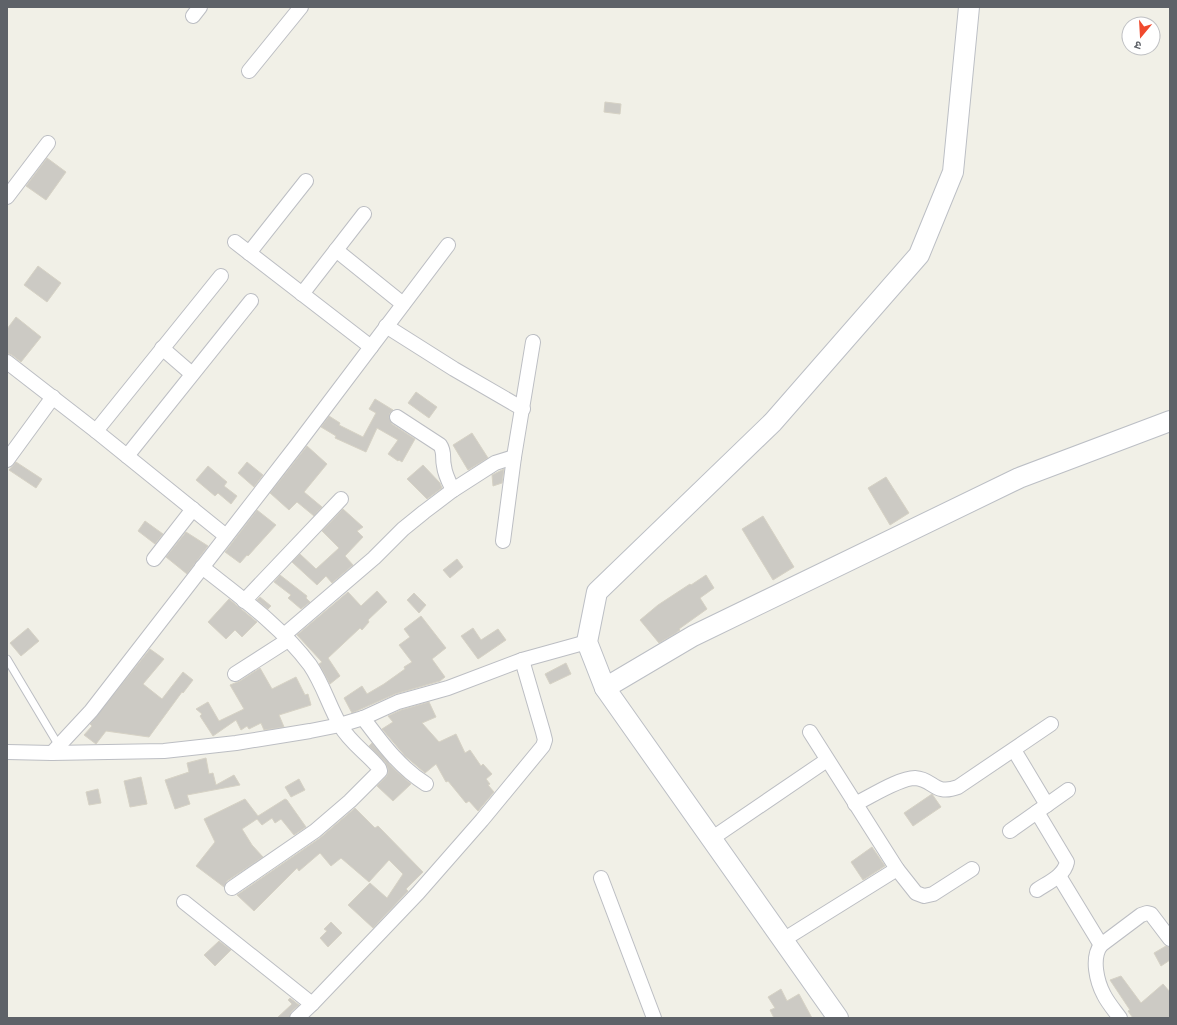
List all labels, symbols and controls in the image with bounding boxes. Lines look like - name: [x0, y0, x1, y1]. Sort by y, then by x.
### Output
- north arrow: [1121, 16, 1161, 56]
- text: उ: [1132, 39, 1143, 52]

